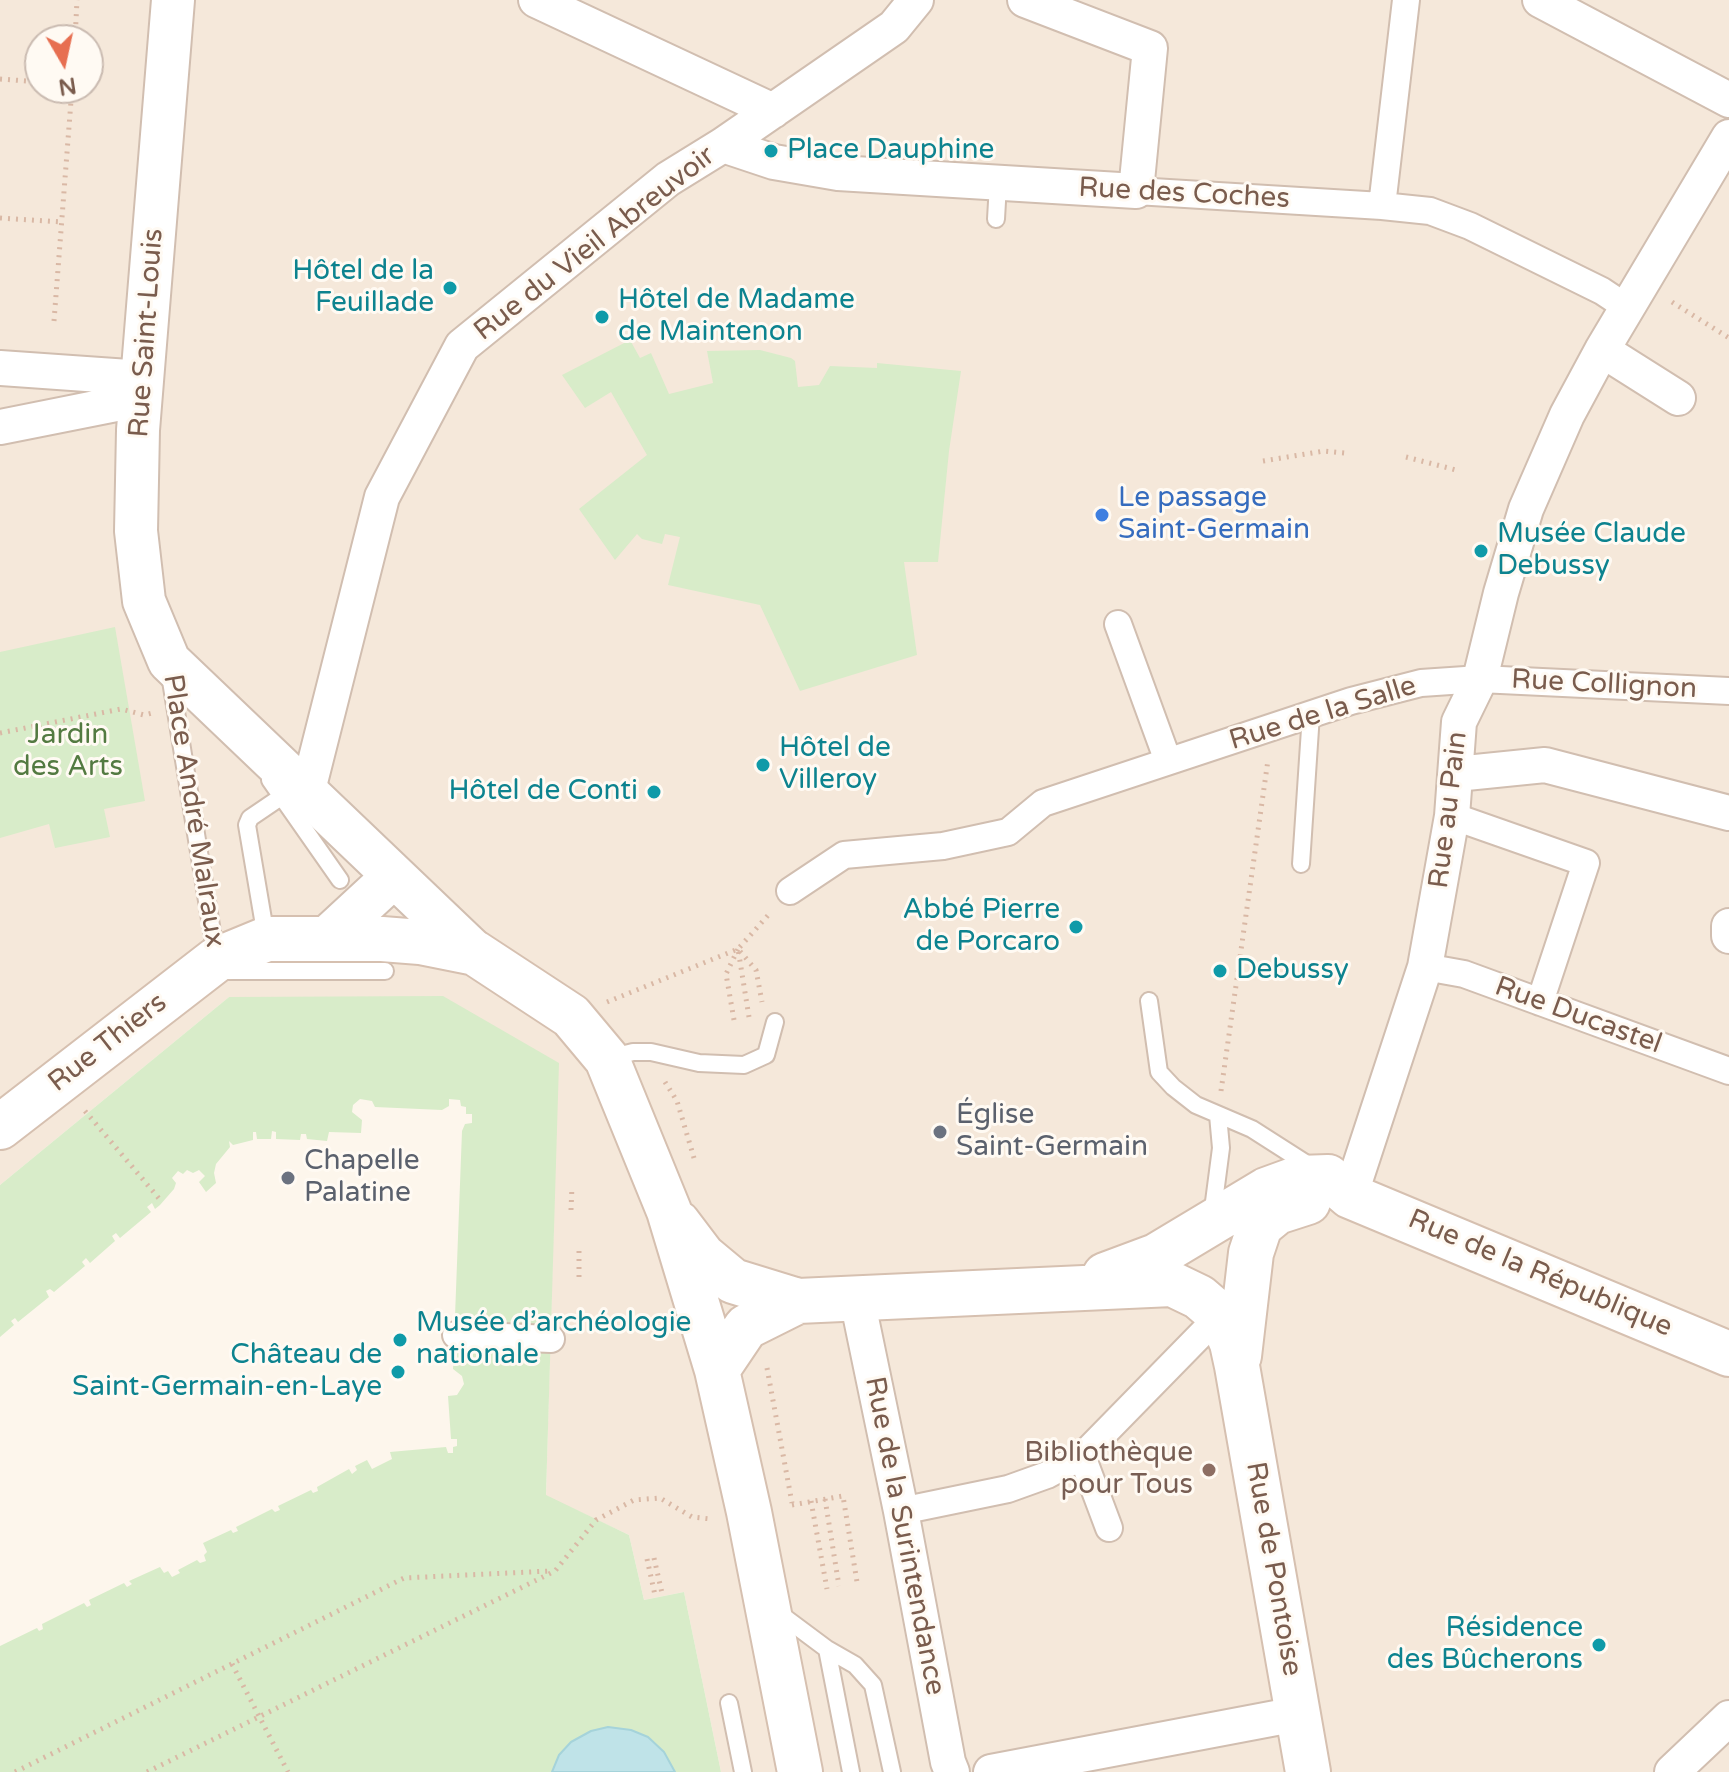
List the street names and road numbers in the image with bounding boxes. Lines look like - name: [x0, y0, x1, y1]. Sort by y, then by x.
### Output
- street label: Rue du Vieil Abreuvoir: [468, 140, 722, 348]
- street label: Rue des Coches: [1077, 172, 1291, 216]
- street label: Rue Saint-Louis: [123, 227, 171, 439]
- street label: Rue Collignon: [1510, 663, 1698, 707]
- street label: Rue de la Salle: [1225, 670, 1421, 758]
- street label: Place André Malraux: [155, 672, 231, 950]
- street label: Rue au Pain: [1423, 730, 1475, 890]
- street label: Rue Ducastel: [1490, 970, 1666, 1062]
- street label: Rue Thiers: [42, 986, 174, 1100]
- street label: Rue de la République: [1403, 1203, 1677, 1345]
- street label: Rue de la Surintendance: [857, 1374, 951, 1698]
- street label: Rue de Pontoise: [1238, 1459, 1308, 1679]

